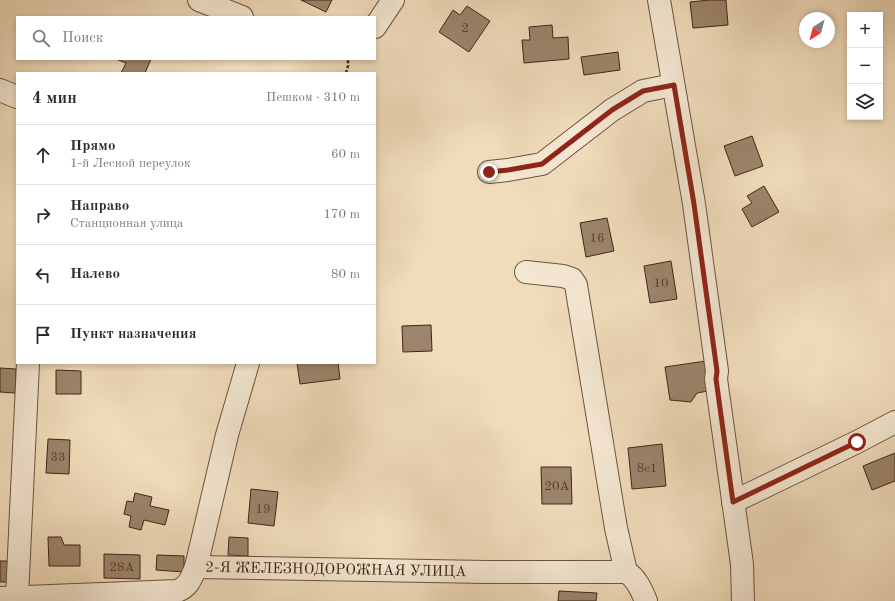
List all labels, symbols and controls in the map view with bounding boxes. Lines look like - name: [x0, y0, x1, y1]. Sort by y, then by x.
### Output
- north arrow: [799, 12, 835, 48]
- map controls: [847, 12, 883, 120]
- button: +: [847, 12, 883, 48]
- search box: [16, 16, 376, 60]
- house number: 2: [461, 22, 469, 35]
- icon: search: [30, 27, 52, 49]
- text: Поиск: [62, 31, 103, 46]
- button: −: [847, 48, 883, 84]
- button: layers: [847, 84, 883, 120]
- text: 4 мин: [32, 90, 77, 107]
- text: Пешком · 310 m: [266, 91, 360, 104]
- text: Прямо: [70, 139, 116, 154]
- icon: ahead: [32, 144, 54, 166]
- text: 60 m: [331, 148, 360, 161]
- text: 1-й Лесной переулок: [70, 157, 190, 170]
- route end: [480, 163, 498, 181]
- text: Направо: [70, 199, 129, 214]
- icon: right: [32, 204, 54, 226]
- text: 170 m: [323, 208, 360, 221]
- text: Станционная улица: [70, 217, 183, 230]
- house number: 16: [589, 232, 605, 245]
- icon: left: [32, 264, 54, 286]
- text: Налево: [70, 267, 120, 282]
- text: 80 m: [331, 268, 360, 281]
- house number: 10: [653, 277, 669, 290]
- icon: arrive: [32, 324, 54, 346]
- text: Пункт назначения: [70, 327, 197, 342]
- route start: [848, 433, 866, 451]
- house number: 33: [50, 451, 66, 464]
- house number: 8с1: [637, 462, 657, 475]
- house number: 20А: [544, 480, 570, 493]
- house number: 19: [255, 503, 271, 516]
- house number: 28А: [109, 561, 135, 574]
- street label: 2-Я ЖЕЛЕЗНОДОРОЖНАЯ УЛИЦА: [205, 561, 467, 580]

